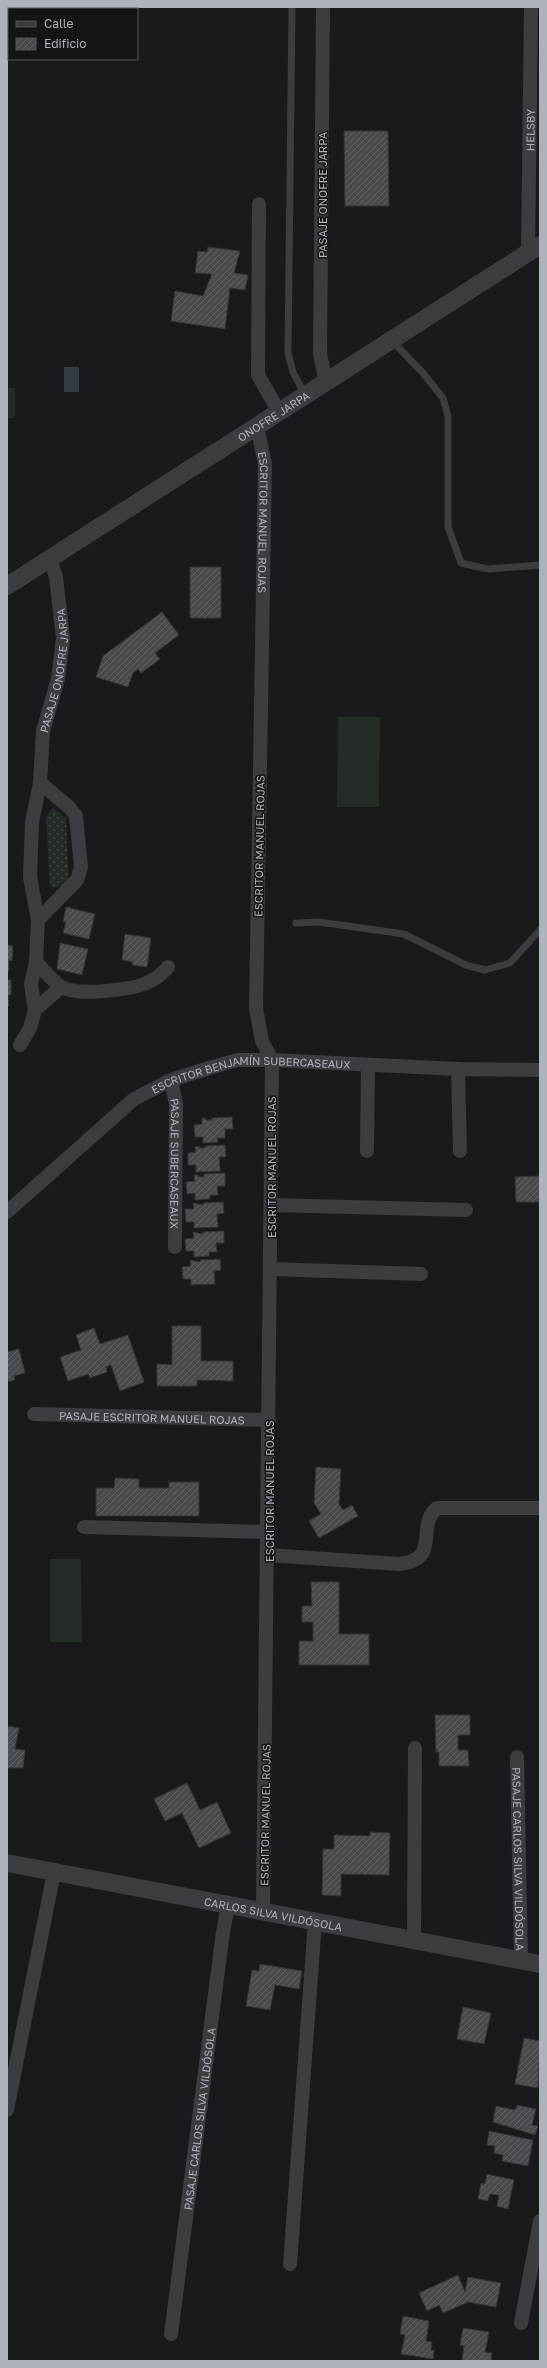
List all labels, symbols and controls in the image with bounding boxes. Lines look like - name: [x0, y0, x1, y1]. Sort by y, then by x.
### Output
- legend: [8, 8, 138, 60]
- text: Calle: [44, 16, 74, 31]
- text: Edificio: [44, 36, 86, 51]
- street label: HELSBY: [523, 109, 536, 151]
- street label: PASAJE ONOFRE JARPA: [316, 131, 329, 258]
- street label: ONOFRE JARPA: [235, 388, 312, 443]
- street label: ESCRITOR MANUEL ROJAS: [256, 450, 272, 593]
- street label: PASAJE ONOFRE JARPA: [36, 607, 70, 734]
- street label: ESCRITOR MANUEL ROJAS: [251, 775, 267, 917]
- street label: ESCRITOR BENJAMÍN SUBERCASEAUX: [149, 1053, 351, 1096]
- street label: ESCRITOR MANUEL ROJAS: [265, 1096, 278, 1238]
- street label: PASAJE SUBERCASEAUX: [168, 1097, 183, 1229]
- street label: PASAJE ESCRITOR MANUEL ROJAS: [59, 1408, 245, 1426]
- street label: ESCRITOR MANUEL ROJAS: [263, 1420, 276, 1562]
- street label: ESCRITOR MANUEL ROJAS: [257, 1744, 273, 1886]
- street label: PASAJE CARLOS SILVA VILDÓSOLA: [511, 1767, 527, 1952]
- street label: CARLOS SILVA VILDÓSOLA: [203, 1894, 344, 1933]
- street label: PASAJE CARLOS SILVA VILDÓSOLA: [181, 2026, 217, 2211]

